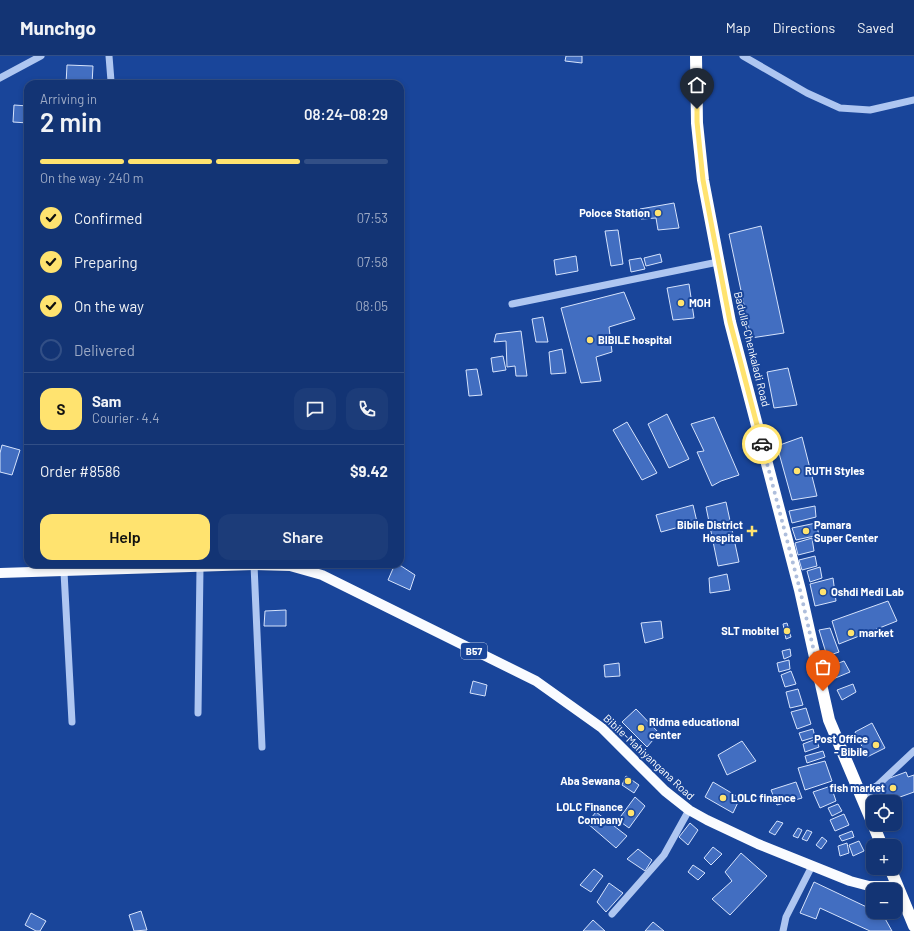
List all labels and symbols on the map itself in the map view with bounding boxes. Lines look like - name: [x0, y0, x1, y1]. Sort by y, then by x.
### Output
- pin: [680, 68, 714, 109]
- place label: Poloce Station: [579, 206, 650, 219]
- marker: Poloce Station: [653, 208, 663, 218]
- street label: Badulla-Chenkaladi Road: [732, 290, 773, 408]
- place label: MOH: [689, 296, 711, 309]
- marker: MOH: [676, 298, 686, 308]
- place label: BIBILE hospital: [598, 333, 672, 346]
- marker: BIBILE hospital: [585, 335, 595, 345]
- courier: [742, 424, 782, 464]
- place label: RUTH Styles: [805, 464, 865, 477]
- marker: RUTH Styles: [792, 466, 802, 476]
- place label: Bibile District Hospital: [677, 518, 743, 544]
- place label: Pamara Super Center: [814, 518, 879, 544]
- marker: Bibile District Hospital: [746, 525, 758, 537]
- marker: Pamara Super Center: [801, 526, 811, 536]
- place label: Oshdi Medi Lab: [831, 585, 904, 598]
- marker: Oshdi Medi Lab: [818, 587, 828, 597]
- place label: SLT mobitel: [721, 624, 779, 637]
- marker: SLT mobitel: [782, 626, 792, 636]
- place label: market: [859, 626, 894, 639]
- marker: market: [846, 628, 856, 638]
- road number: B57: [461, 643, 487, 659]
- pin: [806, 650, 840, 691]
- street label: Bibile-Mahiyangana Road: [601, 711, 697, 802]
- place label: Ridma educational center: [649, 715, 740, 741]
- marker: Ridma educational center: [636, 723, 646, 733]
- place label: Post Office - Bibile: [814, 732, 868, 758]
- marker: Post Office - Bibile: [871, 740, 881, 750]
- place label: Aba Sewana: [560, 774, 620, 787]
- marker: Aba Sewana: [623, 776, 633, 786]
- place label: fish market: [830, 781, 885, 794]
- marker: fish market: [888, 783, 898, 793]
- place label: LOLC finance: [731, 791, 796, 804]
- marker: LOLC finance: [718, 793, 728, 803]
- place label: LOLC Finance Company: [556, 800, 623, 826]
- marker: LOLC Finance Company: [626, 808, 636, 818]

